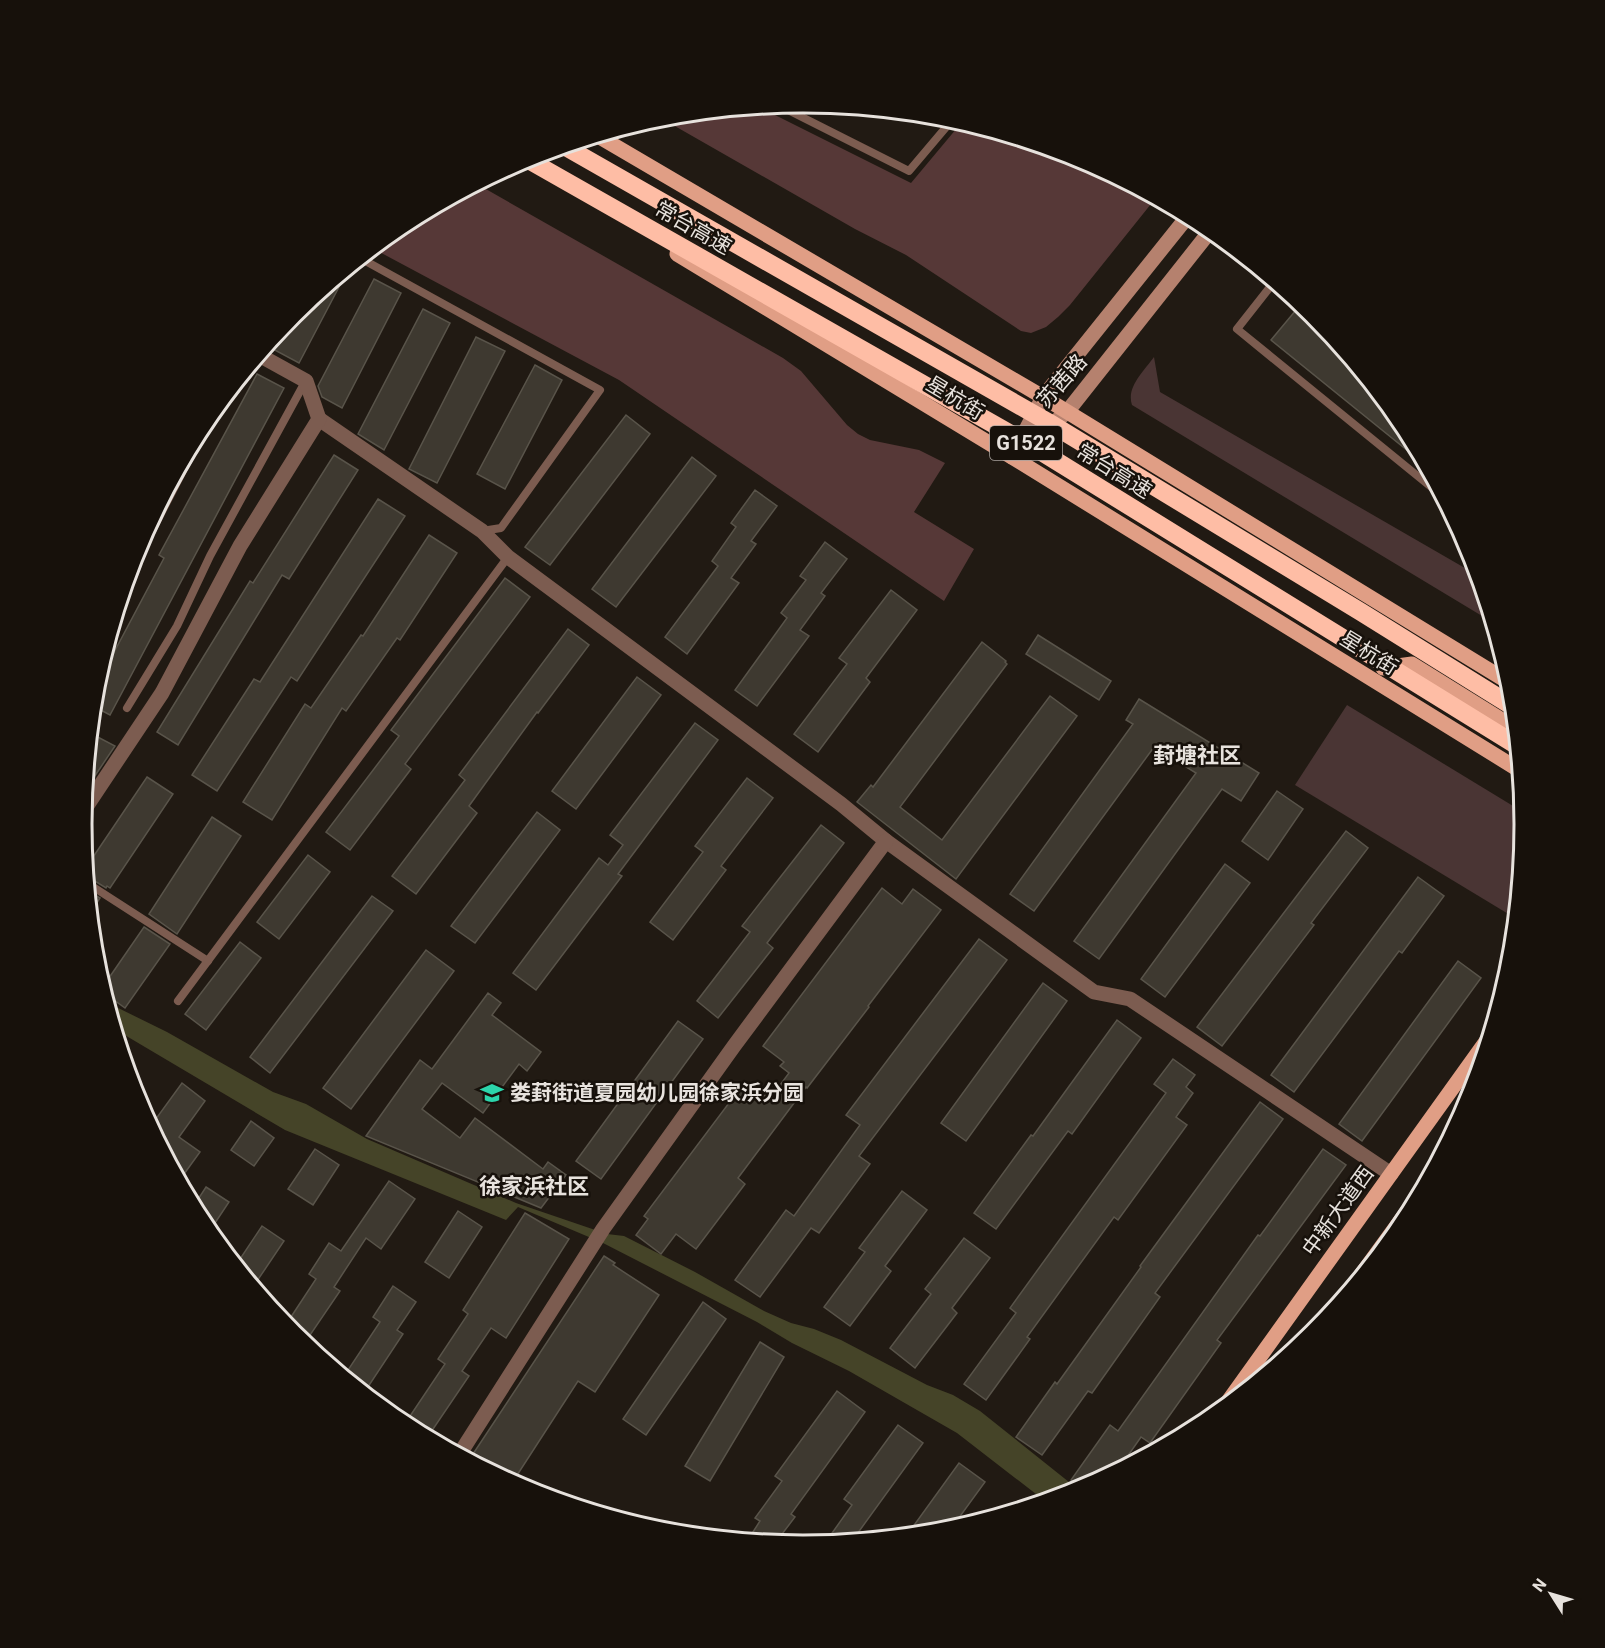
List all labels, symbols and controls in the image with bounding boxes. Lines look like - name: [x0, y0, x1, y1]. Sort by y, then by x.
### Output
- street label: 常台高速: [651, 197, 735, 259]
- street label: 苏茜路: [1032, 349, 1092, 413]
- street label: 星杭街: [922, 371, 988, 425]
- road number: G1522: [990, 426, 1062, 460]
- street label: 常台高速: [1072, 439, 1156, 503]
- street label: 星杭街: [1336, 626, 1402, 680]
- district label: 葑塘社区: [1153, 743, 1241, 768]
- school or university icon: 娄葑街道夏园幼儿园徐家浜分园: [479, 1080, 505, 1106]
- place label: 娄葑街道夏园幼儿园徐家浜分园: [510, 1081, 804, 1105]
- street label: 中新大道西: [1297, 1161, 1379, 1261]
- district label: 徐家浜社区: [479, 1174, 589, 1199]
- north arrow: [1521, 1564, 1581, 1624]
- text: N: [1528, 1575, 1550, 1596]

